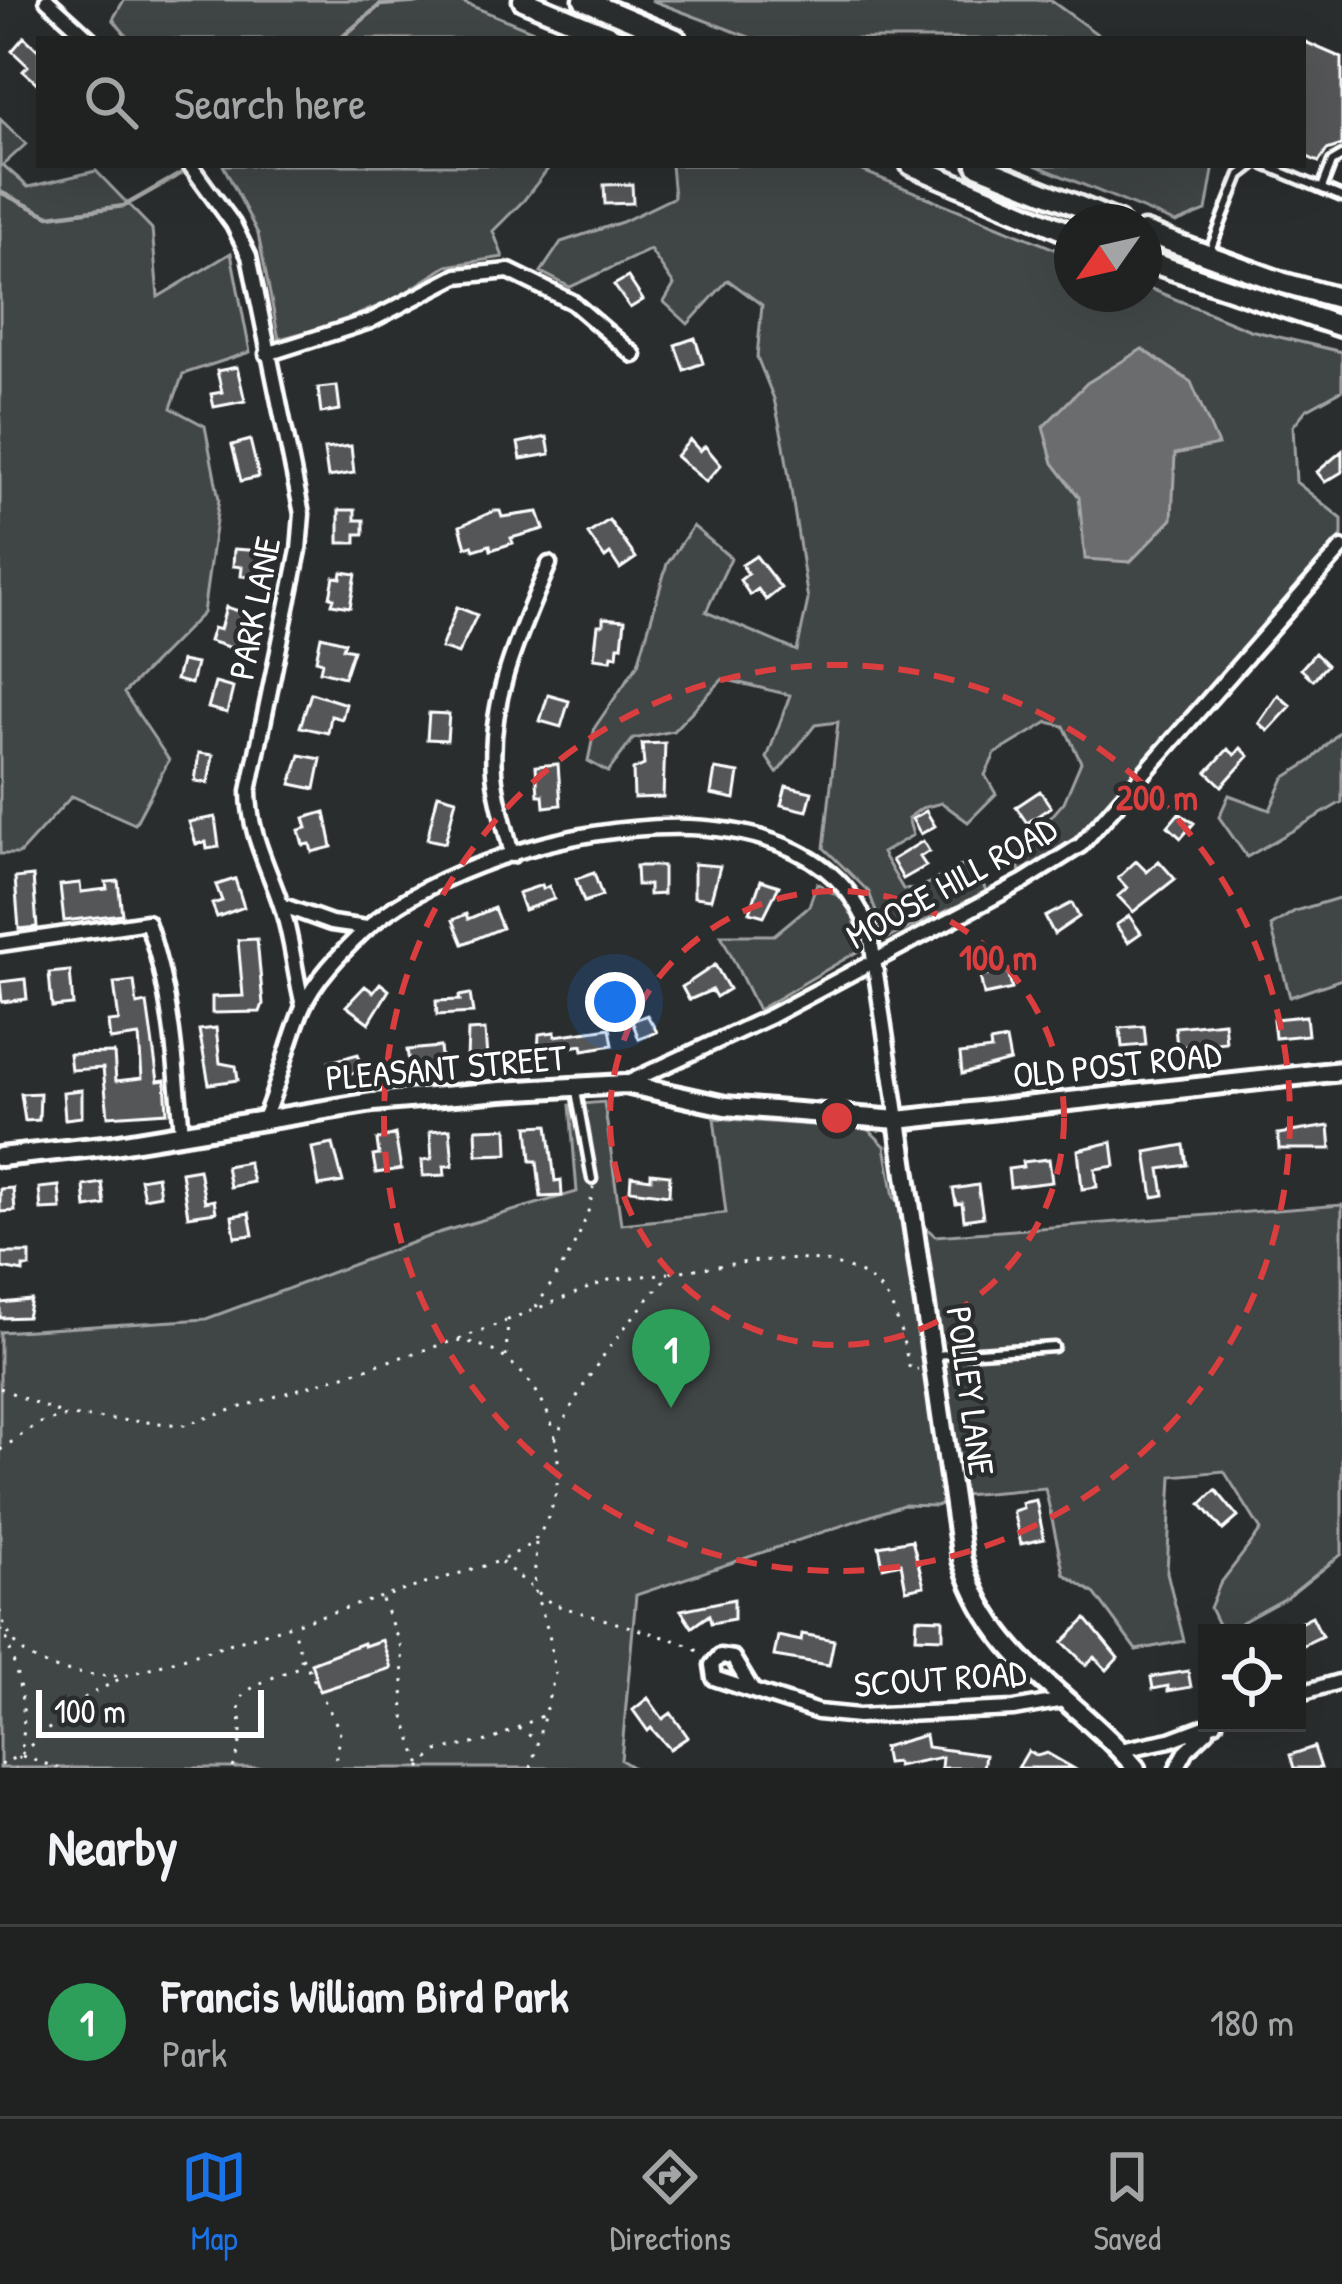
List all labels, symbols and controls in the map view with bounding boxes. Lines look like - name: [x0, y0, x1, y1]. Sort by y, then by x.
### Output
- search box: [36, 36, 1306, 168]
- icon: search: [78, 69, 144, 135]
- text: Search here: [174, 72, 366, 133]
- north arrow: [1054, 204, 1162, 312]
- street label: PARK LANE: [216, 532, 291, 683]
- text: 200 m: [1116, 772, 1198, 821]
- street label: MOOSE HILL ROAD: [837, 804, 1065, 960]
- text: 100 m: [959, 932, 1037, 981]
- your location: [585, 972, 645, 1032]
- street label: OLD POST ROAD: [1011, 1028, 1223, 1099]
- street label: PLEASANT STREET: [324, 1031, 569, 1101]
- centre of rings: [816, 1097, 858, 1139]
- street label: POLLEY LANE: [935, 1303, 1008, 1479]
- pin: 1: [632, 1309, 710, 1408]
- map controls: [1198, 1624, 1306, 1732]
- button: locate: [1198, 1624, 1306, 1732]
- street label: SCOUT ROAD: [852, 1647, 1028, 1708]
- scale bar: [36, 1684, 264, 1737]
- text: 100 m: [54, 1689, 126, 1733]
- text: Nearby: [48, 1812, 178, 1881]
- text: Francis William Bird Park: [162, 1965, 569, 2026]
- text: 1: [80, 1995, 94, 2048]
- text: 180 m: [1210, 1995, 1294, 2048]
- text: Park: [162, 2026, 227, 2079]
- tab: Map: [181, 2144, 247, 2260]
- tab: Directions: [610, 2144, 731, 2260]
- tab: Saved: [1093, 2144, 1161, 2260]

